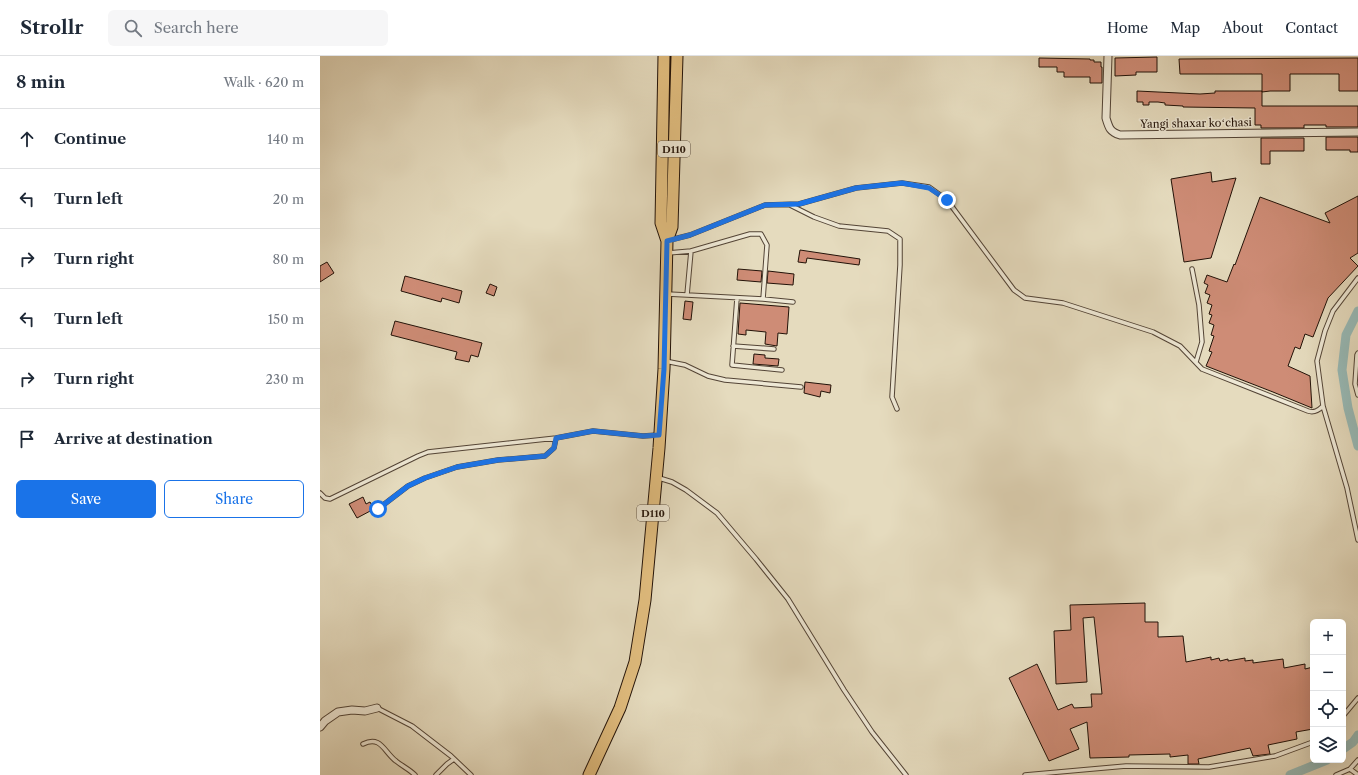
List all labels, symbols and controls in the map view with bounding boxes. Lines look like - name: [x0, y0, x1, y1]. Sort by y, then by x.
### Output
- search box: [108, 10, 388, 46]
- text: Strollr: [20, 16, 84, 39]
- icon: search: [122, 17, 144, 39]
- text: Search here: [154, 18, 239, 37]
- text: Home: [1107, 19, 1148, 37]
- text: Map: [1170, 19, 1200, 37]
- text: About: [1222, 19, 1263, 37]
- text: Contact: [1285, 19, 1338, 37]
- text: 8 min: [16, 72, 65, 92]
- text: Walk · 620 m: [223, 74, 304, 90]
- street label: Yangi shaxar koʻchasi: [1139, 115, 1253, 131]
- icon: ahead: [16, 128, 38, 150]
- text: Continue: [54, 129, 126, 148]
- text: 140 m: [267, 131, 304, 147]
- road number: D110: [658, 141, 690, 157]
- icon: left: [16, 188, 38, 210]
- text: Turn left: [54, 189, 123, 208]
- text: 20 m: [273, 191, 304, 207]
- route end: [938, 191, 956, 209]
- icon: right: [16, 248, 38, 270]
- text: Turn right: [54, 249, 134, 268]
- text: 80 m: [272, 251, 304, 267]
- icon: left: [16, 308, 38, 330]
- text: Turn left: [54, 309, 123, 328]
- text: 150 m: [268, 311, 304, 327]
- icon: right: [16, 368, 38, 390]
- text: Turn right: [54, 369, 134, 388]
- text: 230 m: [266, 371, 304, 387]
- icon: arrive: [16, 428, 38, 450]
- text: Arrive at destination: [54, 429, 213, 448]
- button: Save: [16, 480, 156, 518]
- button: Share: [164, 480, 304, 518]
- route start: [369, 500, 387, 518]
- road number: D110: [637, 505, 669, 521]
- map controls: [1310, 619, 1346, 763]
- button: +: [1310, 619, 1346, 655]
- button: −: [1310, 655, 1346, 691]
- button: locate: [1310, 691, 1346, 727]
- button: layers: [1310, 727, 1346, 763]

